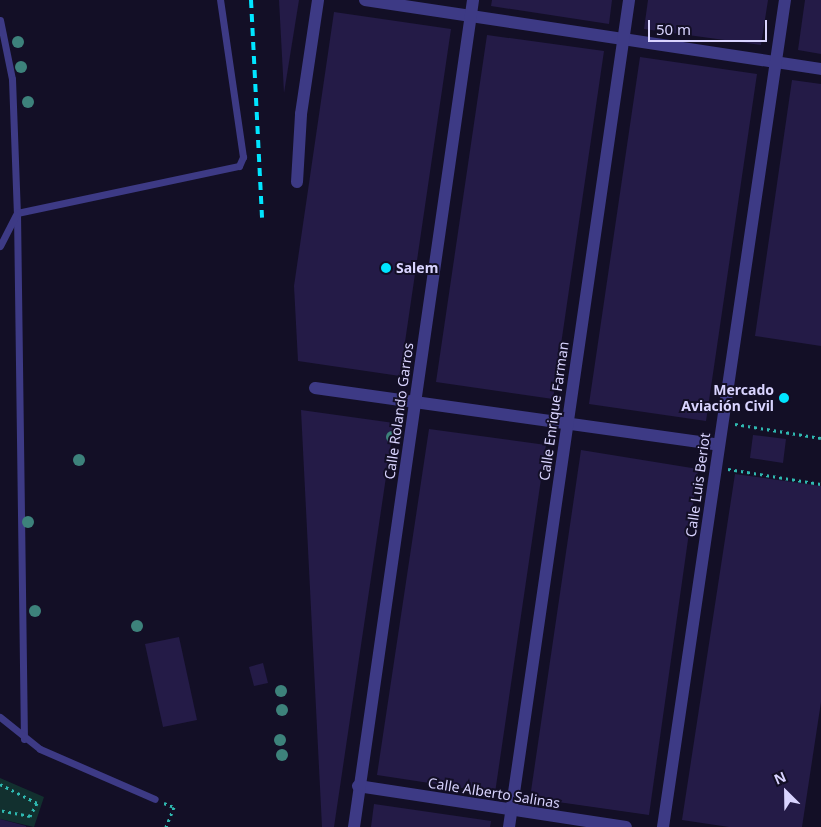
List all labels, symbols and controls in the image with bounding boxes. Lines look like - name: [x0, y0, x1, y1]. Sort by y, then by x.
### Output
- scale bar: [651, 10, 770, 42]
- text: 50 m: [656, 19, 691, 39]
- place label: Salem: [396, 260, 438, 276]
- marker: Salem: [380, 262, 392, 274]
- street label: Calle Enrique Farman: [536, 340, 572, 482]
- street label: Calle Rolando Garros: [381, 342, 417, 480]
- place label: Mercado Aviación Civil: [681, 382, 774, 414]
- marker: Mercado Aviación Civil: [778, 392, 790, 404]
- street label: Calle Luis Beriot: [682, 432, 714, 538]
- north arrow: [761, 767, 811, 817]
- text: N: [771, 767, 789, 789]
- street label: Calle Alberto Salinas: [427, 774, 561, 812]

